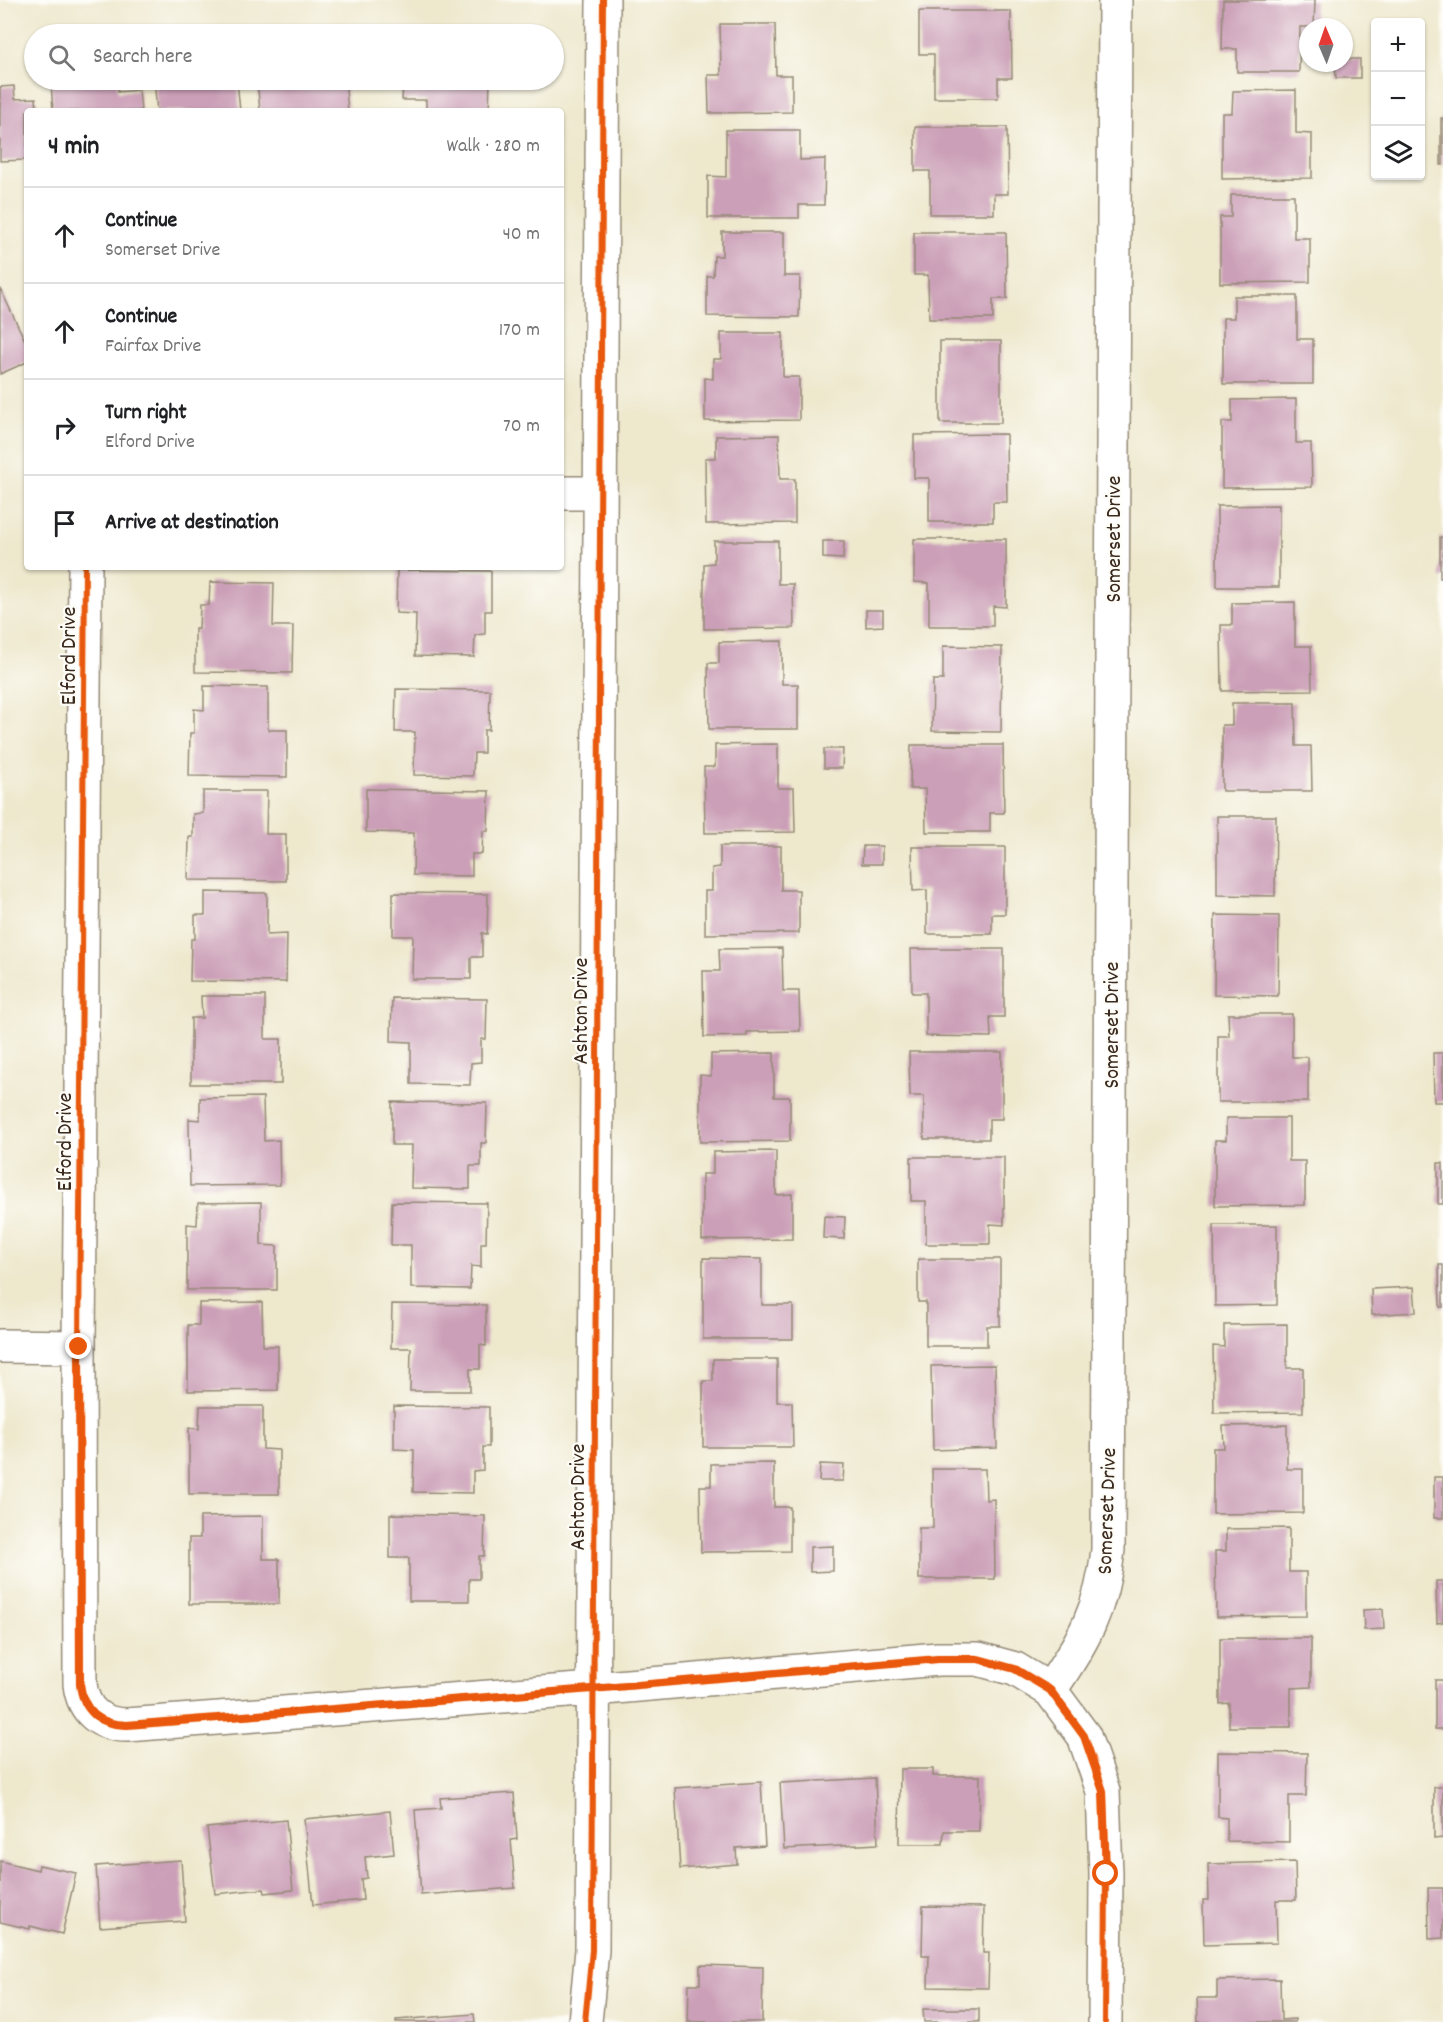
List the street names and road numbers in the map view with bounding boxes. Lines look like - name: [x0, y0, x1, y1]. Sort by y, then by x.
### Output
- street label: Somerset Drive: [1100, 476, 1131, 602]
- street label: Elford Drive: [55, 607, 86, 705]
- street label: Ashton Drive: [567, 958, 598, 1064]
- street label: Somerset Drive: [1098, 962, 1129, 1088]
- street label: Elford Drive: [51, 1093, 82, 1191]
- street label: Ashton Drive: [564, 1444, 595, 1550]
- street label: Somerset Drive: [1091, 1447, 1126, 1575]

